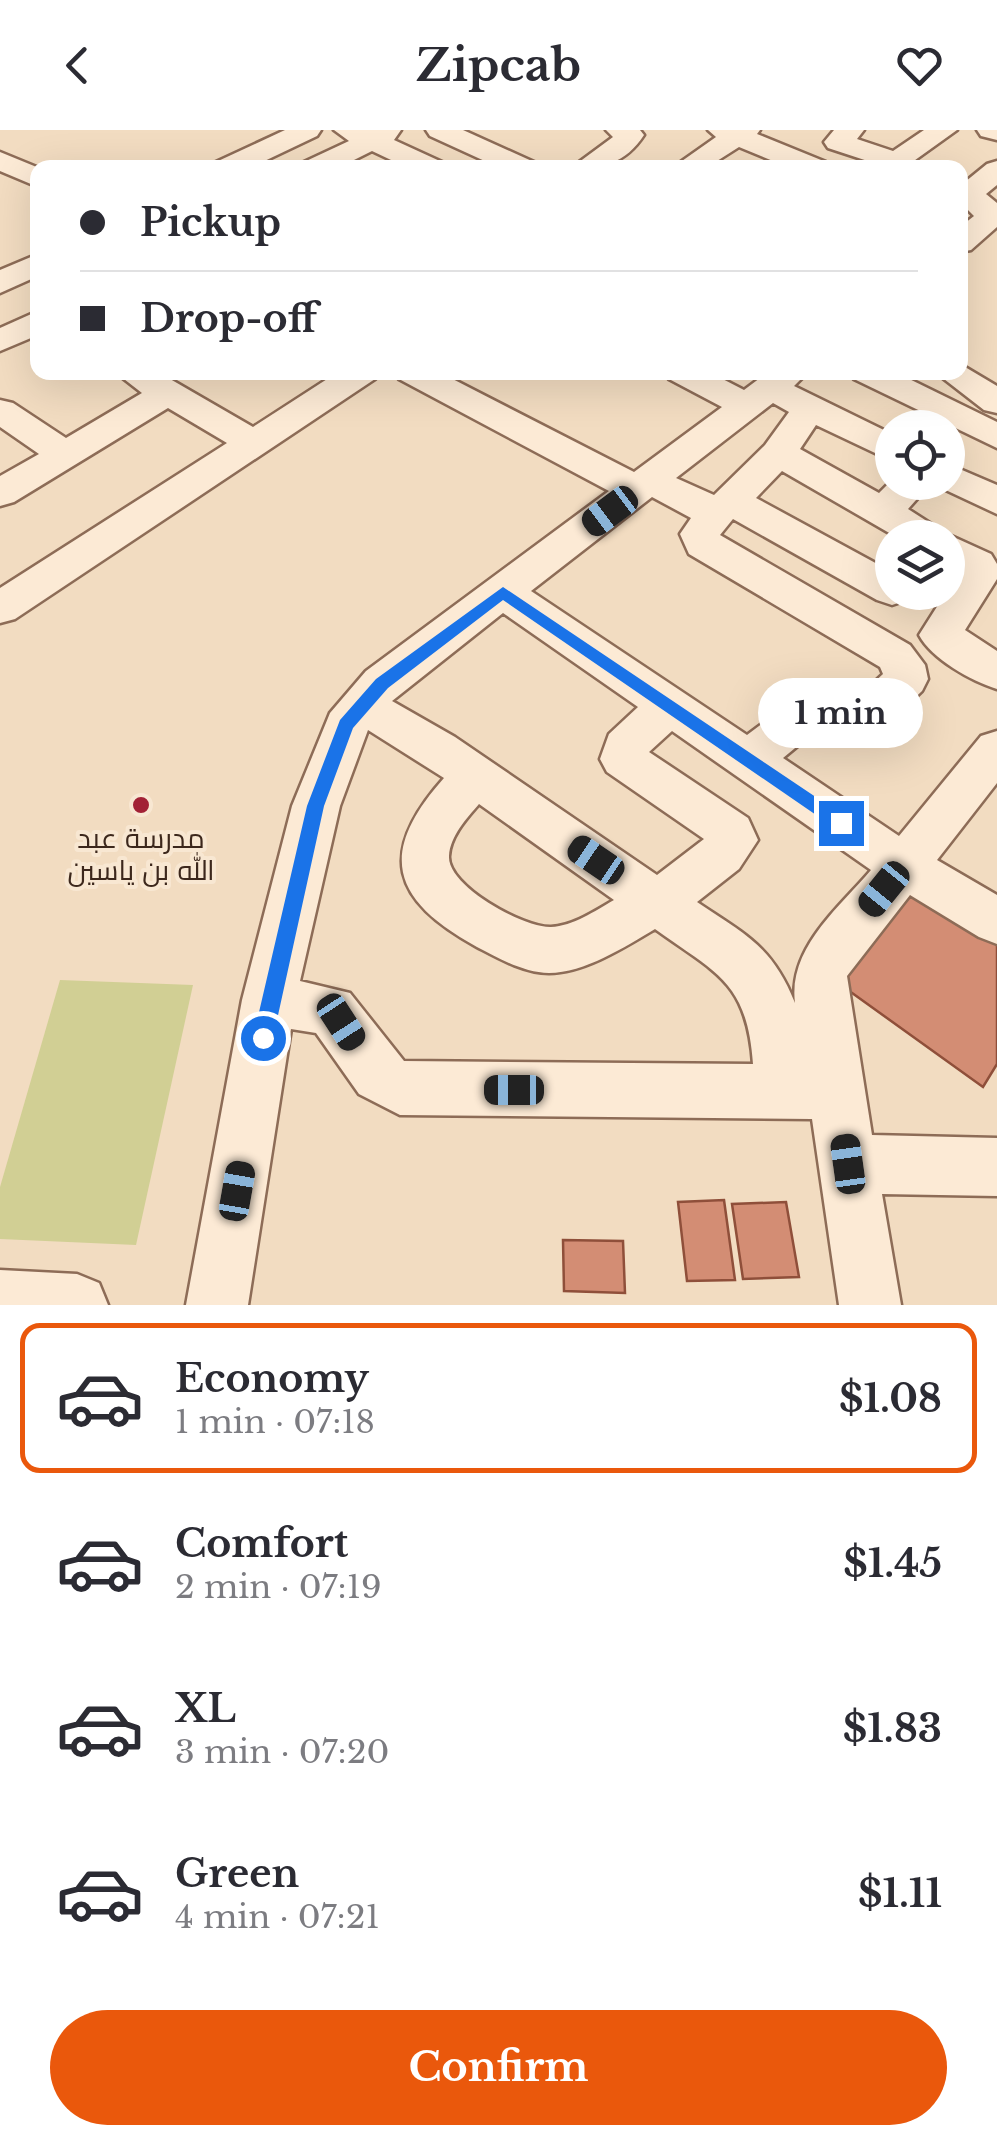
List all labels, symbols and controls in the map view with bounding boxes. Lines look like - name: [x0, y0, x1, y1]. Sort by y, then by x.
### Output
- text: Zipcab: [416, 37, 581, 93]
- icon: back: [50, 38, 105, 93]
- icon: heart: [892, 38, 947, 93]
- text: Pickup: [140, 199, 281, 246]
- text: Drop-off: [140, 295, 317, 342]
- map controls: [875, 410, 965, 610]
- button: locate: [875, 410, 965, 500]
- car: [577, 481, 643, 541]
- button: layers: [875, 520, 965, 610]
- callout: 1 min: [758, 678, 924, 748]
- text: 1 min: [794, 693, 887, 733]
- marker: مدرسة عبد الله بن ياسين: [130, 794, 152, 816]
- route end: [819, 801, 864, 846]
- place label: مدرسة عبد الله بن ياسين: [68, 821, 214, 888]
- car: [563, 831, 629, 889]
- car: [853, 856, 915, 922]
- car: [312, 989, 370, 1055]
- route start: [241, 1016, 286, 1061]
- car: [484, 1075, 544, 1105]
- car: [829, 1132, 867, 1196]
- car: [217, 1159, 257, 1223]
- icon: car: [55, 1353, 145, 1443]
- text: Economy: [175, 1355, 369, 1402]
- text: $1.08: [839, 1375, 942, 1422]
- text: 1 min · 07:18: [175, 1402, 375, 1442]
- icon: car: [55, 1518, 145, 1608]
- text: Comfort: [175, 1520, 348, 1567]
- text: $1.45: [843, 1540, 942, 1587]
- text: 2 min · 07:19: [175, 1567, 382, 1607]
- icon: car: [55, 1683, 145, 1773]
- text: XL: [175, 1685, 236, 1732]
- text: $1.83: [843, 1705, 942, 1752]
- text: 3 min · 07:20: [175, 1732, 389, 1772]
- icon: car: [55, 1848, 145, 1938]
- text: Green: [175, 1850, 299, 1897]
- text: $1.11: [858, 1870, 942, 1917]
- text: 4 min · 07:21: [175, 1897, 380, 1937]
- button: Confirm: [50, 2010, 947, 2125]

